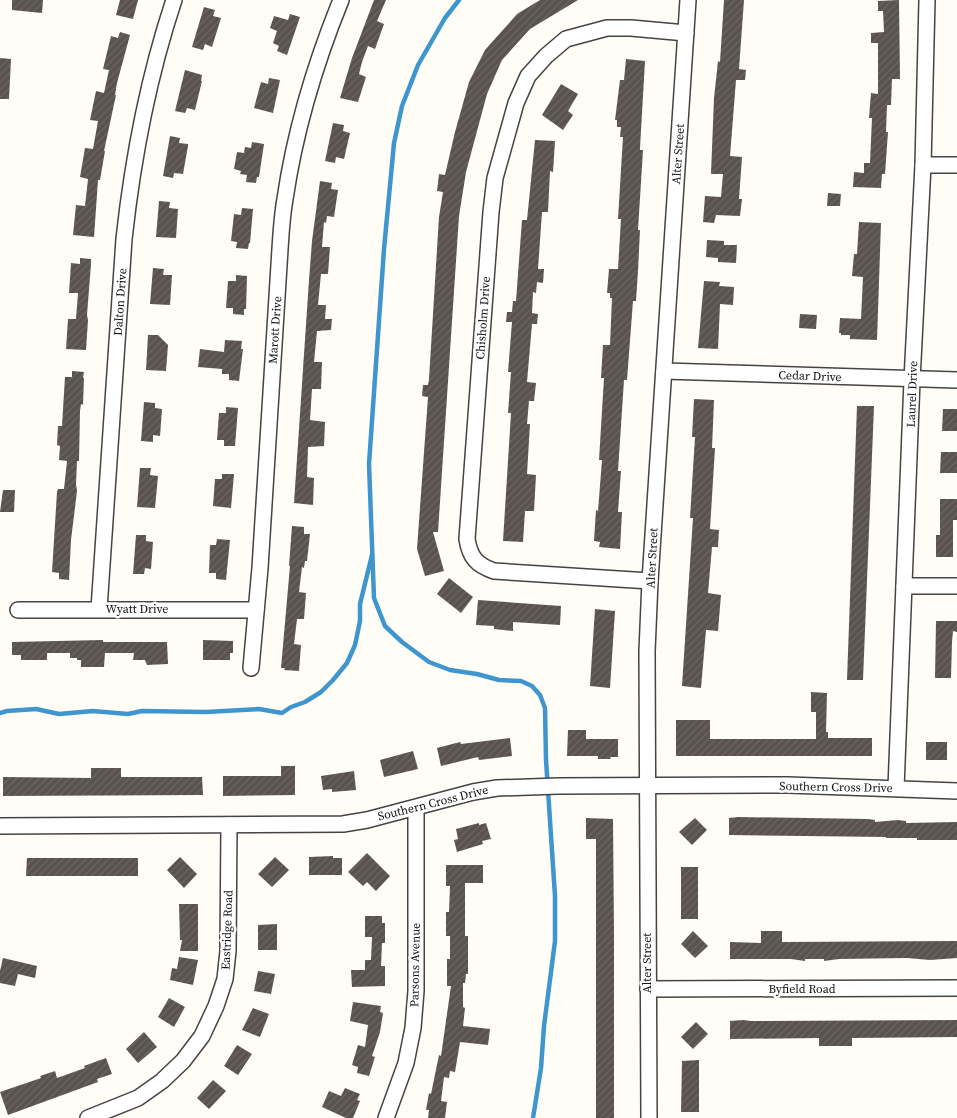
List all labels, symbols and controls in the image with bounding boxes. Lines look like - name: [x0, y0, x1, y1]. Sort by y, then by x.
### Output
- street label: Alter Street: [668, 123, 688, 185]
- street label: Dalton Drive: [110, 268, 130, 336]
- street label: Chisholm Drive: [472, 276, 494, 360]
- street label: Marott Drive: [265, 296, 285, 364]
- street label: Laurel Drive: [903, 360, 921, 428]
- street label: Cedar Drive: [778, 367, 842, 385]
- street label: Alter Street: [642, 527, 662, 589]
- street label: Wyatt Drive: [106, 601, 168, 617]
- street label: Southern Cross Drive: [779, 778, 893, 796]
- street label: Southern Cross Drive: [376, 782, 490, 824]
- street label: Eastridge Road: [218, 890, 236, 970]
- street label: Parsons Avenue: [406, 923, 424, 1007]
- street label: Alter Street: [639, 933, 655, 993]
- street label: Byfield Road: [768, 981, 836, 997]

